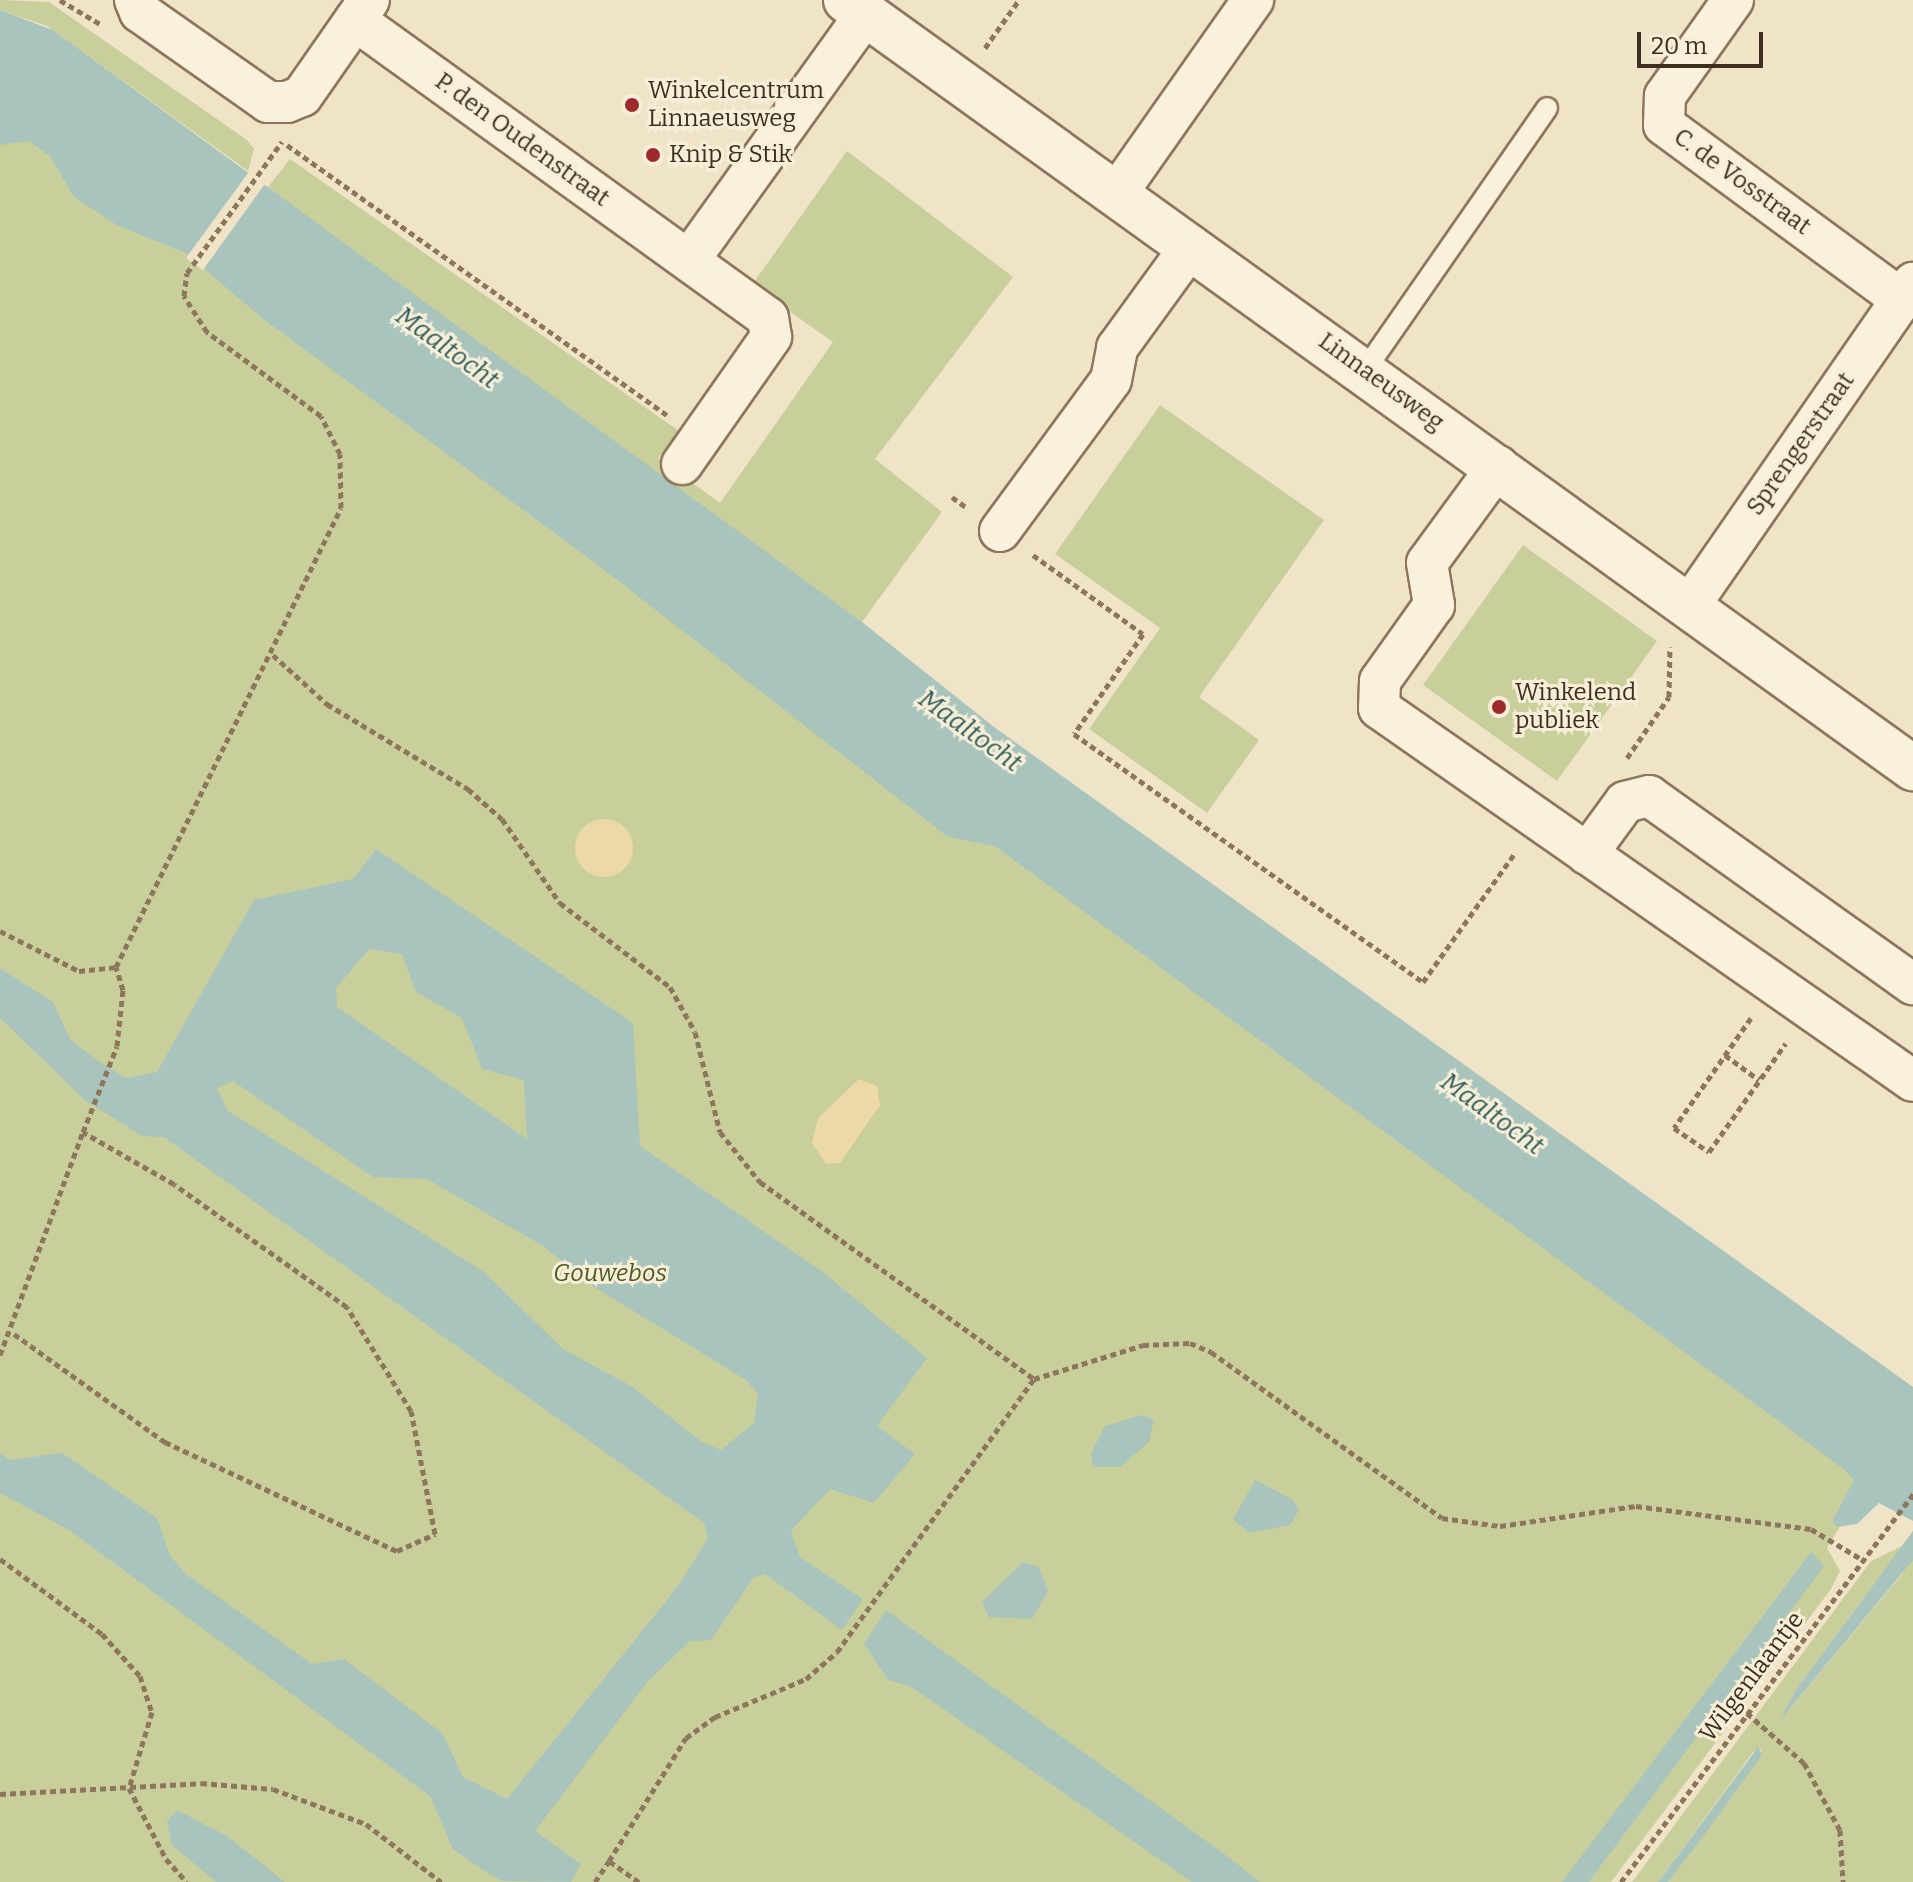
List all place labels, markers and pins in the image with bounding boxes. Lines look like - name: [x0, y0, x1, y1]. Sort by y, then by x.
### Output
- place label: Winkelcentrum Linnaeusweg: [648, 77, 824, 133]
- marker: Winkelcentrum Linnaeusweg: [623, 96, 641, 114]
- place label: Knip & Stik: [669, 141, 792, 169]
- marker: Knip & Stik: [644, 146, 662, 164]
- place label: Winkelend publiek: [1515, 679, 1636, 735]
- marker: Winkelend publiek: [1490, 698, 1508, 716]

